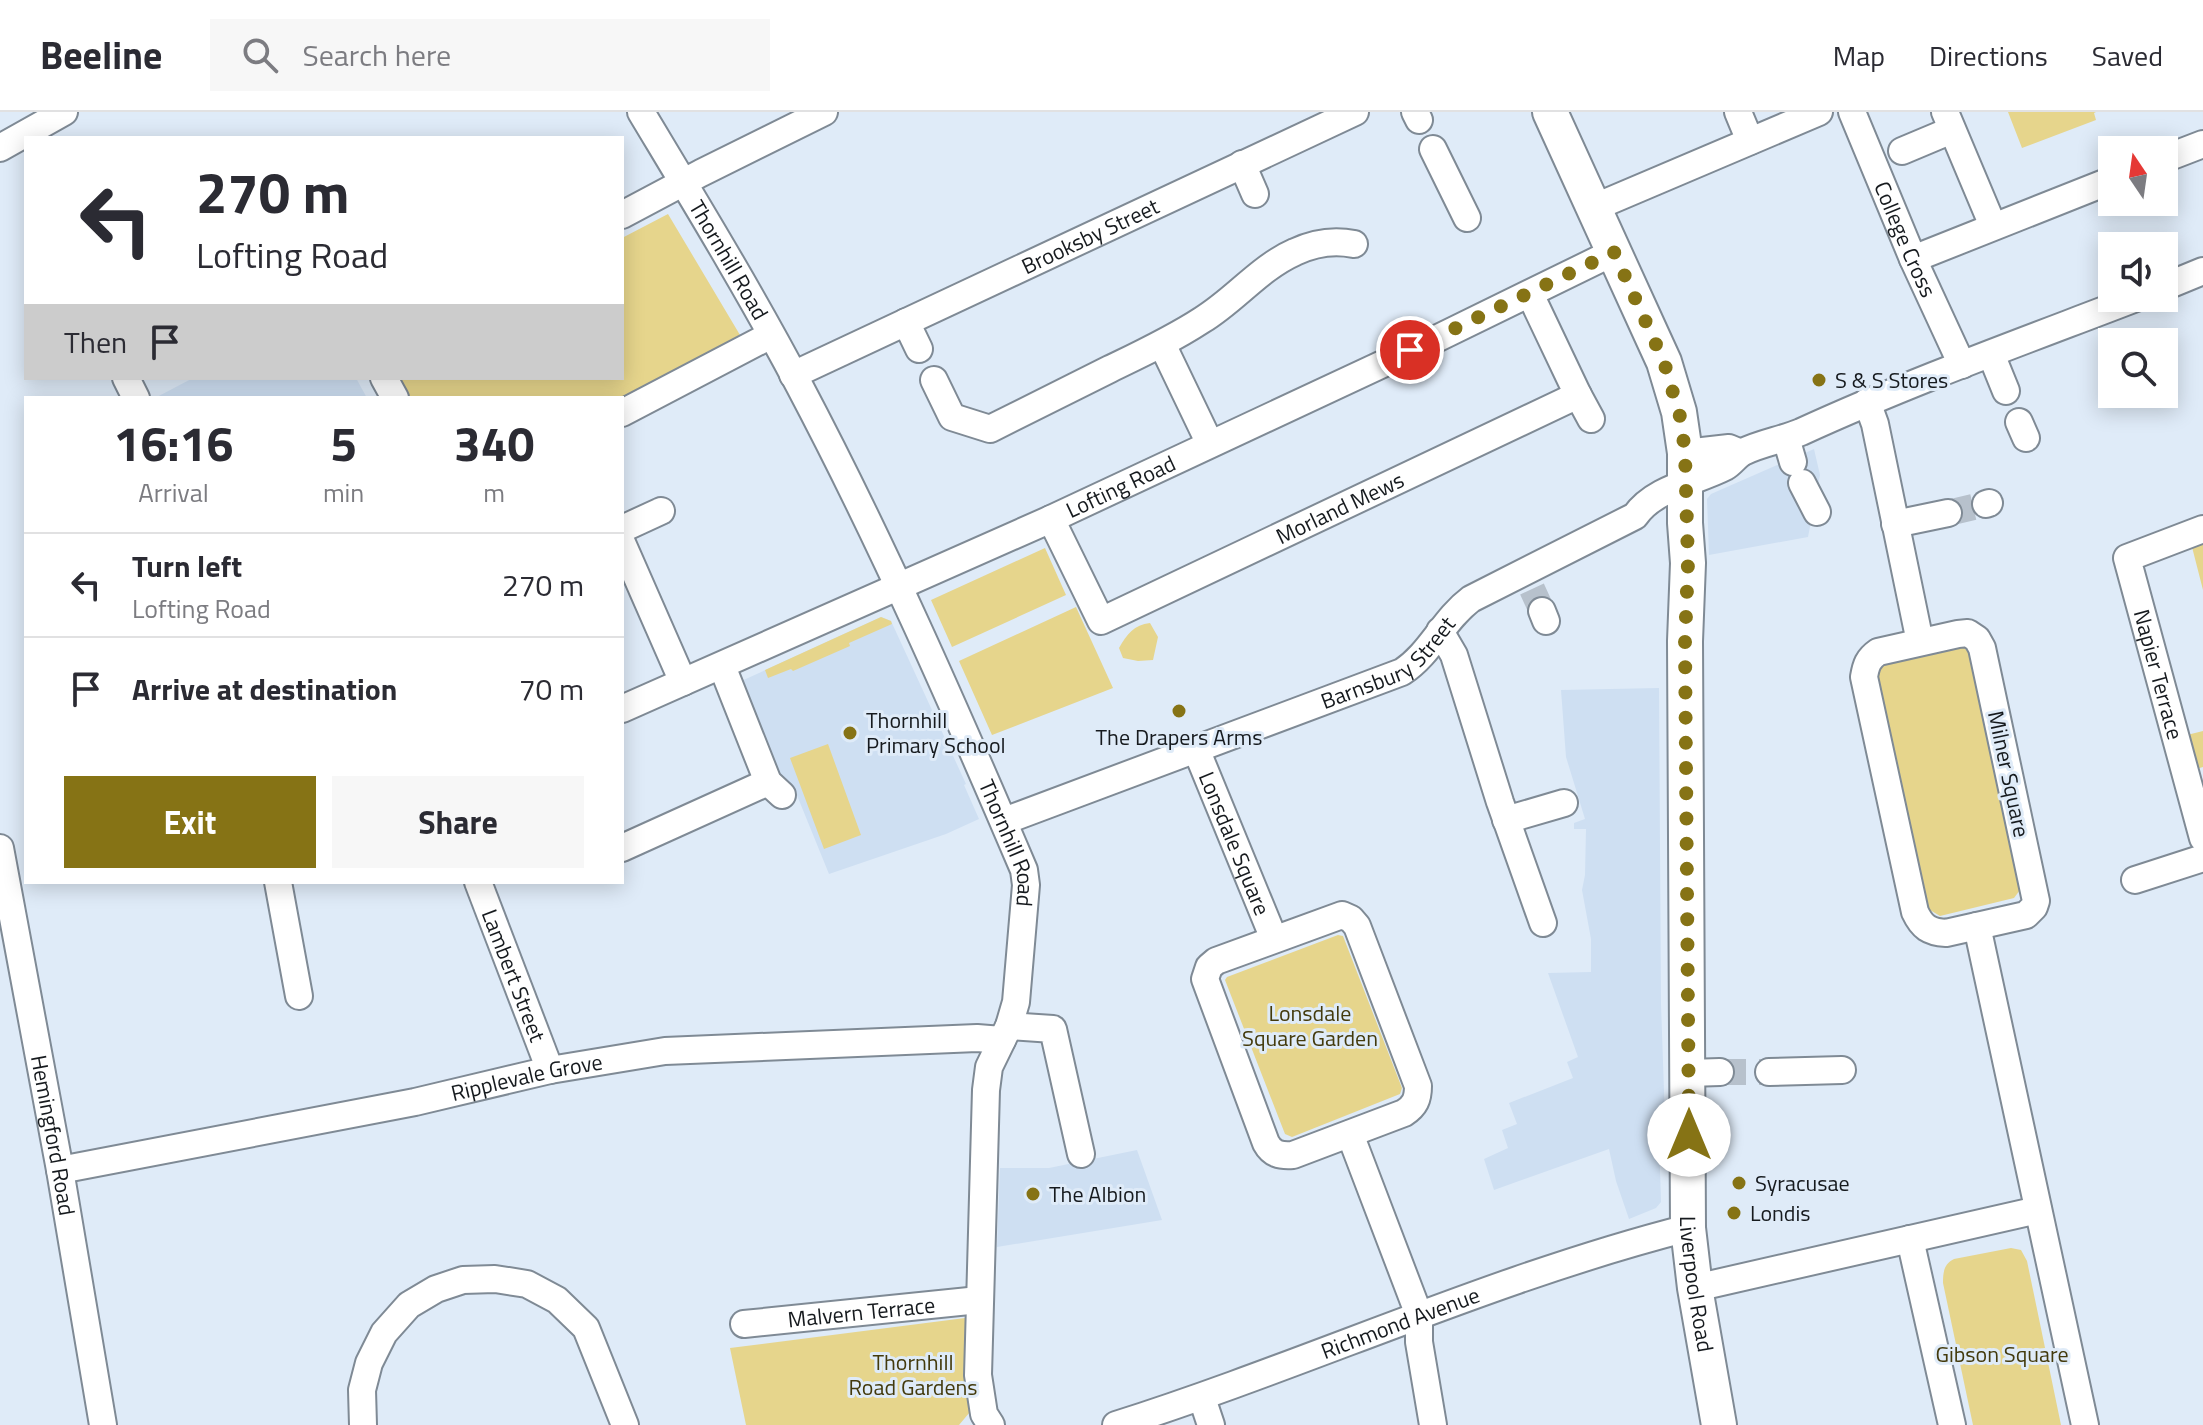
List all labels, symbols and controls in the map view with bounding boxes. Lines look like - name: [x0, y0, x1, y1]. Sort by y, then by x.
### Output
- search box: [210, 19, 770, 91]
- text: Beeline: [40, 26, 162, 84]
- text: Search here: [302, 32, 451, 78]
- icon: search: [238, 33, 282, 77]
- text: Map: [1833, 34, 1885, 77]
- text: Directions: [1929, 34, 2048, 77]
- text: Saved: [2092, 34, 2163, 77]
- north arrow: [2098, 136, 2178, 216]
- map controls: [2098, 136, 2178, 408]
- text: 270 m: [196, 150, 349, 235]
- icon: left: [64, 168, 168, 272]
- street label: College Cross: [1866, 176, 1945, 303]
- street label: Brooksby Street: [1016, 189, 1165, 283]
- street label: Thornhill Road: [680, 193, 777, 326]
- text: Lofting Road: [196, 227, 388, 282]
- button: sound: [2098, 232, 2178, 312]
- pin: [1376, 316, 1444, 384]
- text: Then: [64, 319, 127, 365]
- icon: arrive: [143, 320, 187, 364]
- icon: arrive: [1388, 328, 1432, 372]
- button: search: [2098, 328, 2178, 408]
- place label: S & S Stores: [1835, 363, 1948, 397]
- marker: S & S Stores: [1810, 371, 1828, 389]
- text: 16:16: [114, 407, 233, 480]
- text: 5: [330, 407, 357, 480]
- text: 340: [454, 407, 534, 480]
- street label: Lofting Road: [1060, 446, 1181, 527]
- street label: Morland Mews: [1270, 463, 1410, 553]
- text: Arrival: [138, 473, 209, 512]
- text: min: [323, 473, 364, 512]
- text: m: [483, 473, 505, 512]
- text: Turn left: [132, 543, 242, 589]
- text: 270 m: [502, 562, 584, 608]
- icon: left: [64, 563, 108, 607]
- text: Lofting Road: [132, 589, 271, 628]
- street label: Napier Terrace: [2125, 606, 2192, 743]
- street label: Barnsbury Street: [1316, 608, 1464, 718]
- text: Arrive at destination: [132, 666, 397, 712]
- text: 70 m: [519, 666, 584, 712]
- icon: arrive: [64, 667, 108, 711]
- marker: The Drapers Arms: [1170, 702, 1188, 720]
- place label: Thornhill Primary School: [866, 703, 1006, 762]
- street label: Milner Square: [1979, 708, 2039, 840]
- place label: The Drapers Arms: [1096, 720, 1262, 754]
- marker: Thornhill Primary School: [841, 724, 859, 742]
- street label: Lonsdale Square: [1190, 766, 1279, 920]
- street label: Thornhill Road: [970, 774, 1043, 908]
- button: Exit: [64, 776, 316, 868]
- button: Share: [332, 776, 584, 868]
- street label: Lambert Street: [473, 904, 555, 1047]
- park label: Lonsdale Square Garden: [1242, 996, 1378, 1055]
- street label: Ripplevale Grove: [448, 1045, 605, 1110]
- street label: Hemingford Road: [22, 1052, 84, 1218]
- position arrow: [1647, 1093, 1731, 1177]
- place label: Syracusae: [1755, 1166, 1850, 1200]
- marker: Syracusae: [1730, 1174, 1748, 1192]
- place label: The Albion: [1049, 1177, 1146, 1211]
- marker: The Albion: [1024, 1185, 1042, 1203]
- place label: Londis: [1750, 1196, 1811, 1230]
- marker: Londis: [1725, 1204, 1743, 1222]
- street label: Liverpool Road: [1671, 1216, 1723, 1354]
- street label: Richmond Avenue: [1316, 1278, 1484, 1368]
- street label: Malvern Terrace: [786, 1288, 937, 1336]
- park label: Gibson Square: [1935, 1337, 2069, 1371]
- park label: Thornhill Road Gardens: [848, 1345, 978, 1404]

